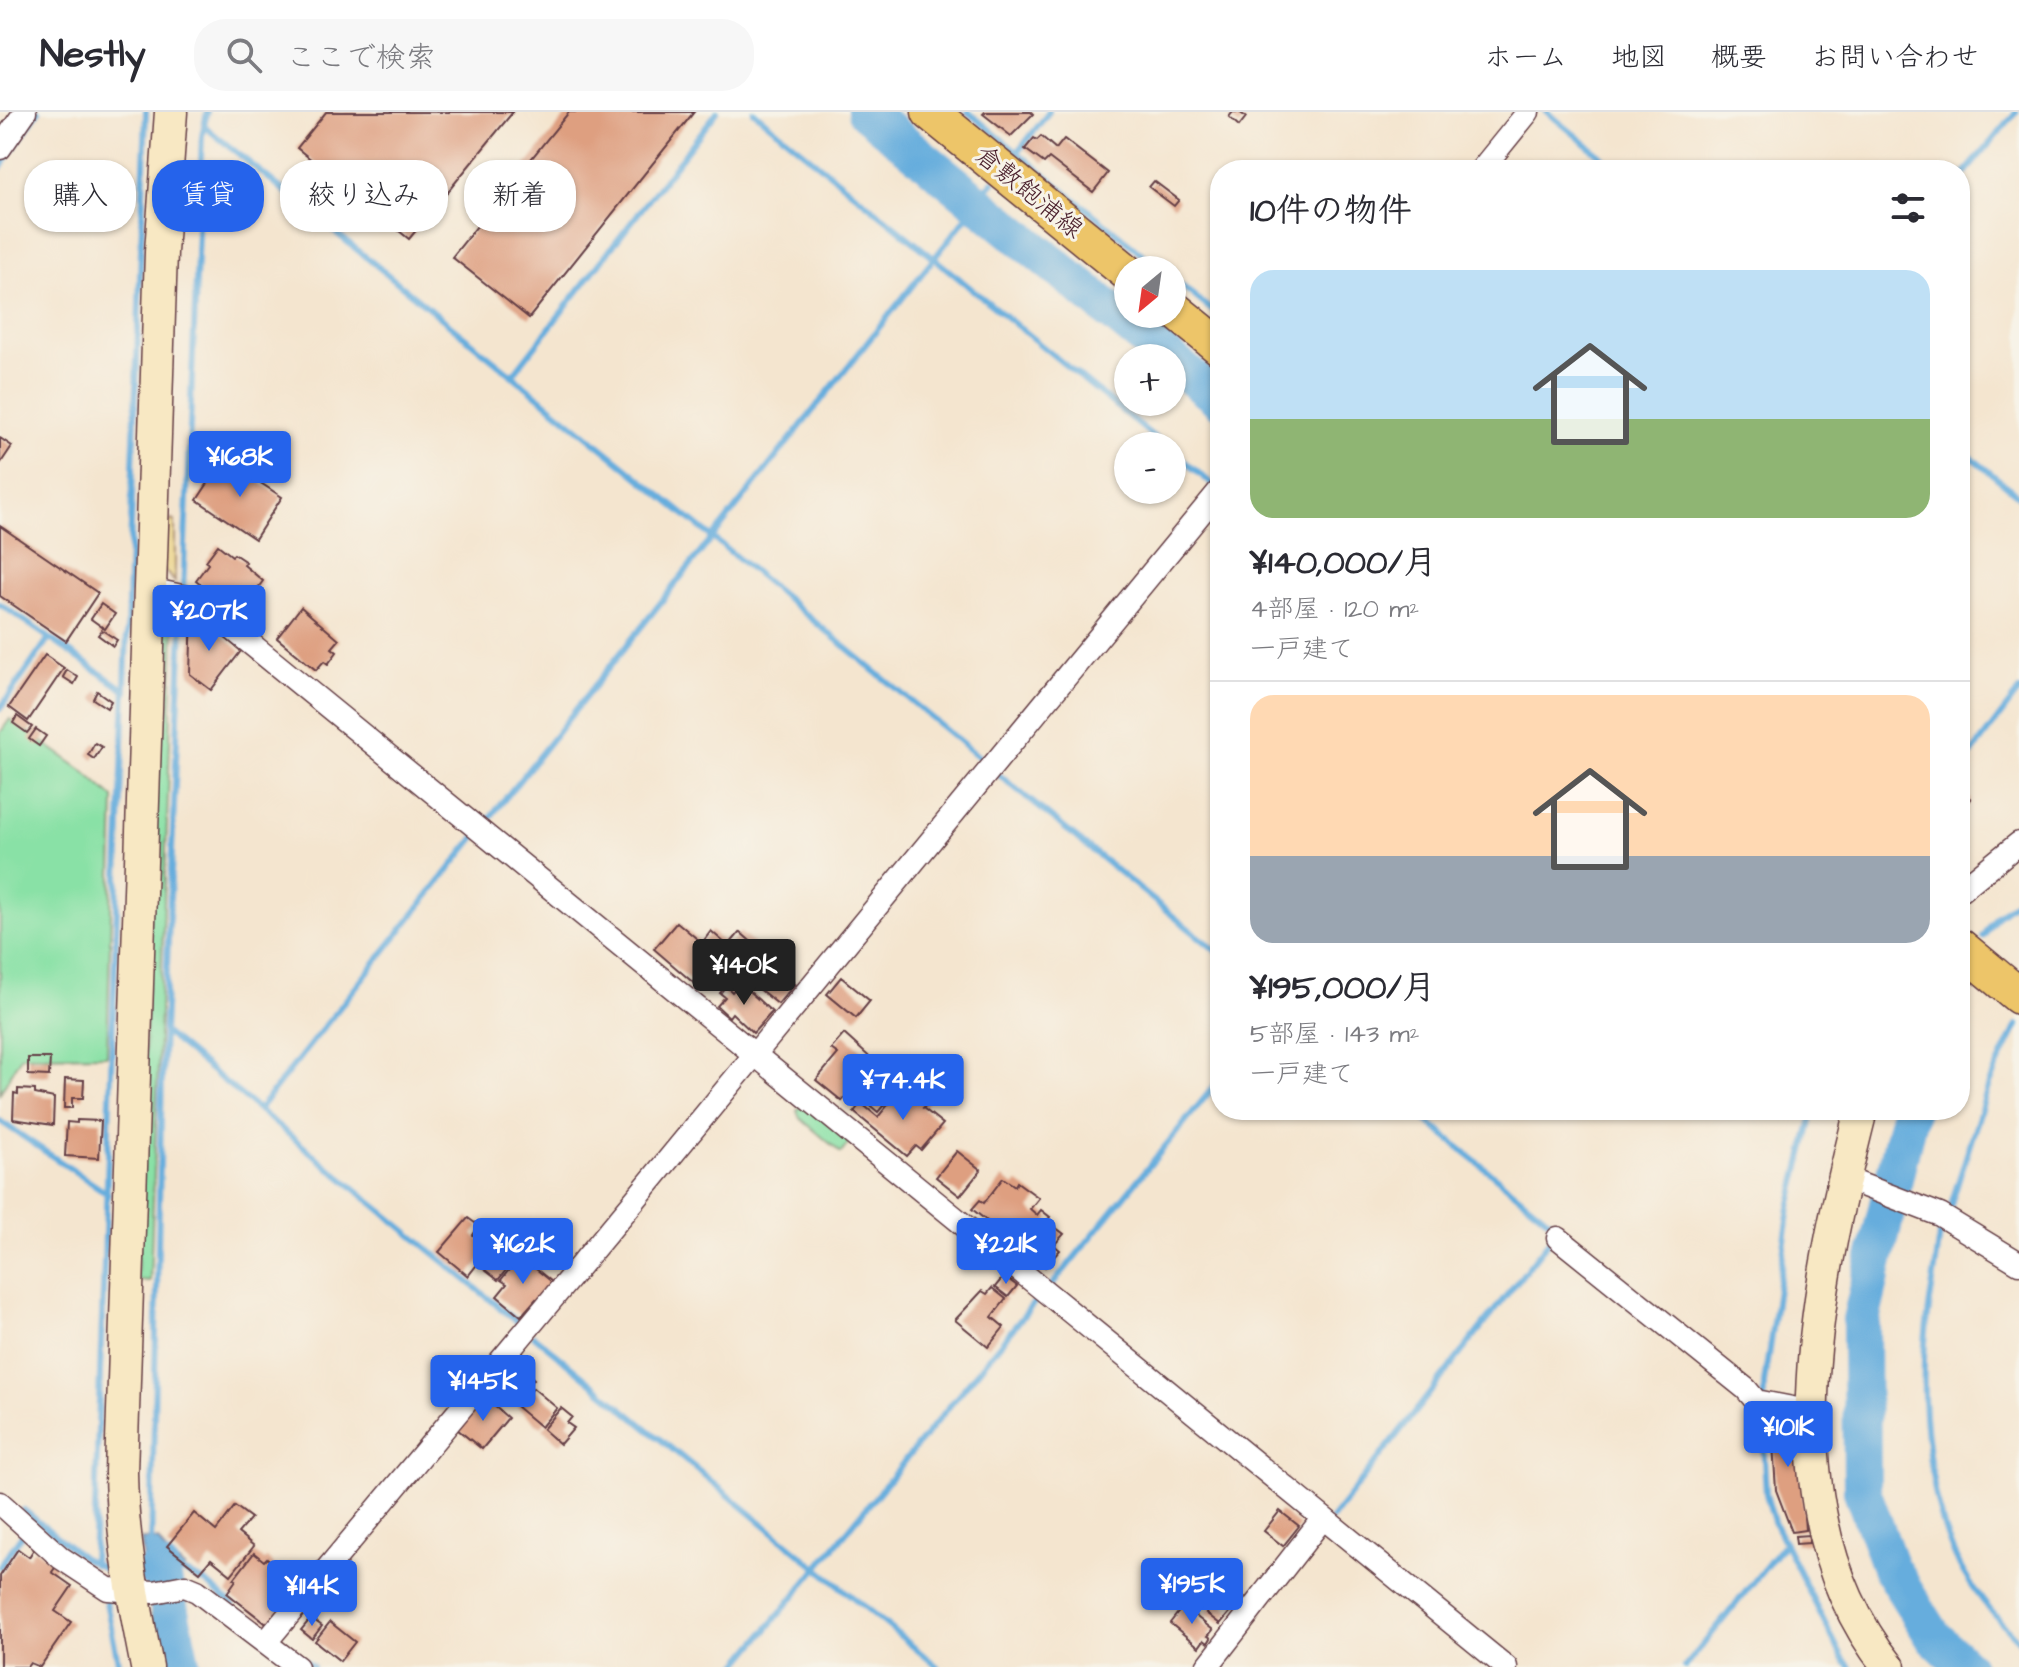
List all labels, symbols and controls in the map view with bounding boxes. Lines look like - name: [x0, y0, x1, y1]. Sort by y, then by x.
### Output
- search box: [194, 19, 754, 91]
- text: Nestly: [40, 29, 146, 81]
- icon: search: [222, 33, 266, 77]
- text: ここで検索: [286, 37, 436, 79]
- text: ホーム: [1484, 38, 1567, 77]
- text: 地図: [1611, 38, 1667, 77]
- text: 概要: [1711, 38, 1767, 77]
- text: お問い合わせ: [1811, 38, 1979, 77]
- street label: 倉敷飽浦線: [967, 137, 1091, 247]
- chip: 購入: [24, 160, 136, 232]
- chip: 賃貸: [152, 160, 264, 232]
- chip: 絞り込み: [280, 160, 448, 232]
- chip: 新着: [464, 160, 576, 232]
- icon: filters: [1886, 186, 1930, 230]
- text: 10件の物件: [1250, 187, 1412, 235]
- north arrow: [1114, 256, 1186, 328]
- map controls: [1114, 256, 1186, 504]
- icon: home: [1518, 322, 1662, 466]
- button: +: [1114, 344, 1186, 416]
- pin: ¥168K: [184, 431, 296, 499]
- button: −: [1114, 432, 1186, 504]
- text: ¥168K: [207, 439, 273, 475]
- text: ¥140,000/月: [1250, 539, 1437, 587]
- pin: ¥207K: [153, 585, 265, 653]
- text: 4部屋 · 120 m²: [1250, 591, 1419, 627]
- text: ¥207K: [171, 593, 247, 629]
- text: 一戸建て: [1250, 631, 1354, 667]
- icon: home: [1518, 747, 1662, 891]
- pin: ¥140K: [688, 939, 800, 1007]
- text: ¥140K: [710, 947, 778, 983]
- text: ¥195,000/月: [1250, 964, 1436, 1012]
- text: 5部屋 · 143 m²: [1250, 1016, 1420, 1052]
- pin: ¥74.4K: [838, 1054, 968, 1122]
- text: 一戸建て: [1250, 1056, 1354, 1092]
- text: ¥74.4K: [861, 1062, 945, 1098]
- pin: ¥162K: [467, 1218, 579, 1286]
- pin: ¥221K: [950, 1218, 1062, 1286]
- text: ¥162K: [491, 1226, 555, 1262]
- text: ¥221K: [975, 1226, 1037, 1262]
- pin: ¥145K: [427, 1355, 539, 1423]
- text: ¥145K: [448, 1363, 518, 1399]
- pin: ¥101K: [1732, 1401, 1844, 1469]
- text: ¥101K: [1762, 1409, 1814, 1445]
- pin: ¥195K: [1136, 1558, 1248, 1626]
- pin: ¥114K: [256, 1560, 368, 1628]
- text: ¥195K: [1159, 1566, 1225, 1602]
- text: ¥114K: [285, 1568, 339, 1604]

